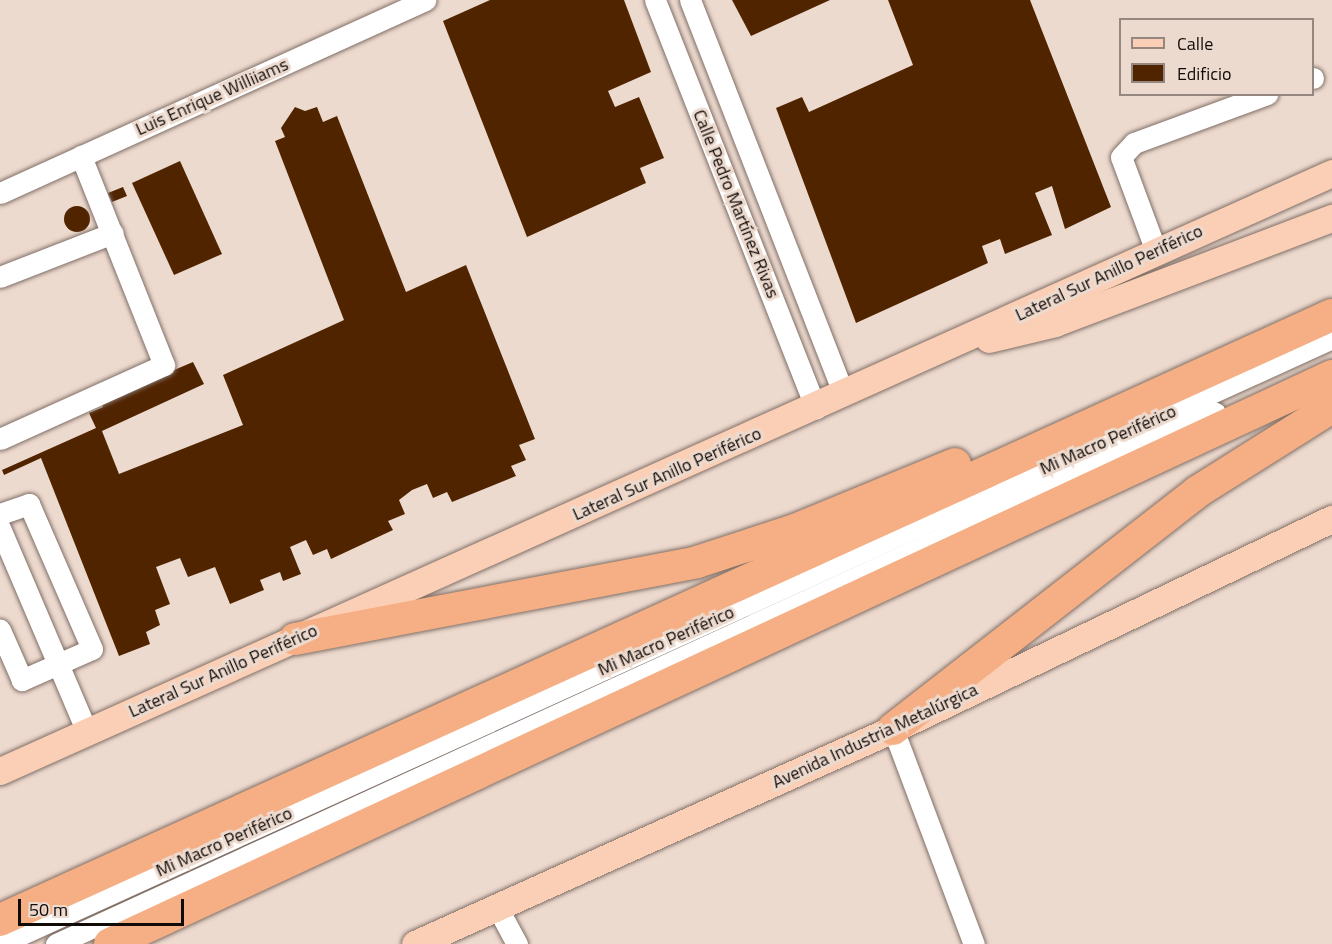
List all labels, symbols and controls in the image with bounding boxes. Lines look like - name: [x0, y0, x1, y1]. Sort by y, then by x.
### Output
- legend: [1119, 18, 1314, 96]
- text: Calle: [1177, 30, 1213, 57]
- street label: Luis Enrique Williiams: [132, 54, 292, 140]
- text: Edificio: [1177, 60, 1231, 87]
- street label: Calle Pedro Martínez Rivas: [688, 107, 784, 301]
- street label: Lateral Sur Anillo Periférico: [1012, 220, 1206, 326]
- street label: Mi Macro Periférico: [1037, 400, 1179, 480]
- street label: Lateral Sur Anillo Periférico: [569, 423, 765, 525]
- street label: Mi Macro Periférico: [595, 601, 737, 681]
- street label: Lateral Sur Anillo Periférico: [125, 620, 321, 722]
- street label: Avenida Industria Metalúrgica: [769, 679, 981, 793]
- street label: Mi Macro Periférico: [153, 802, 295, 882]
- scale bar: [21, 887, 188, 925]
- text: 50 m: [29, 896, 68, 923]

